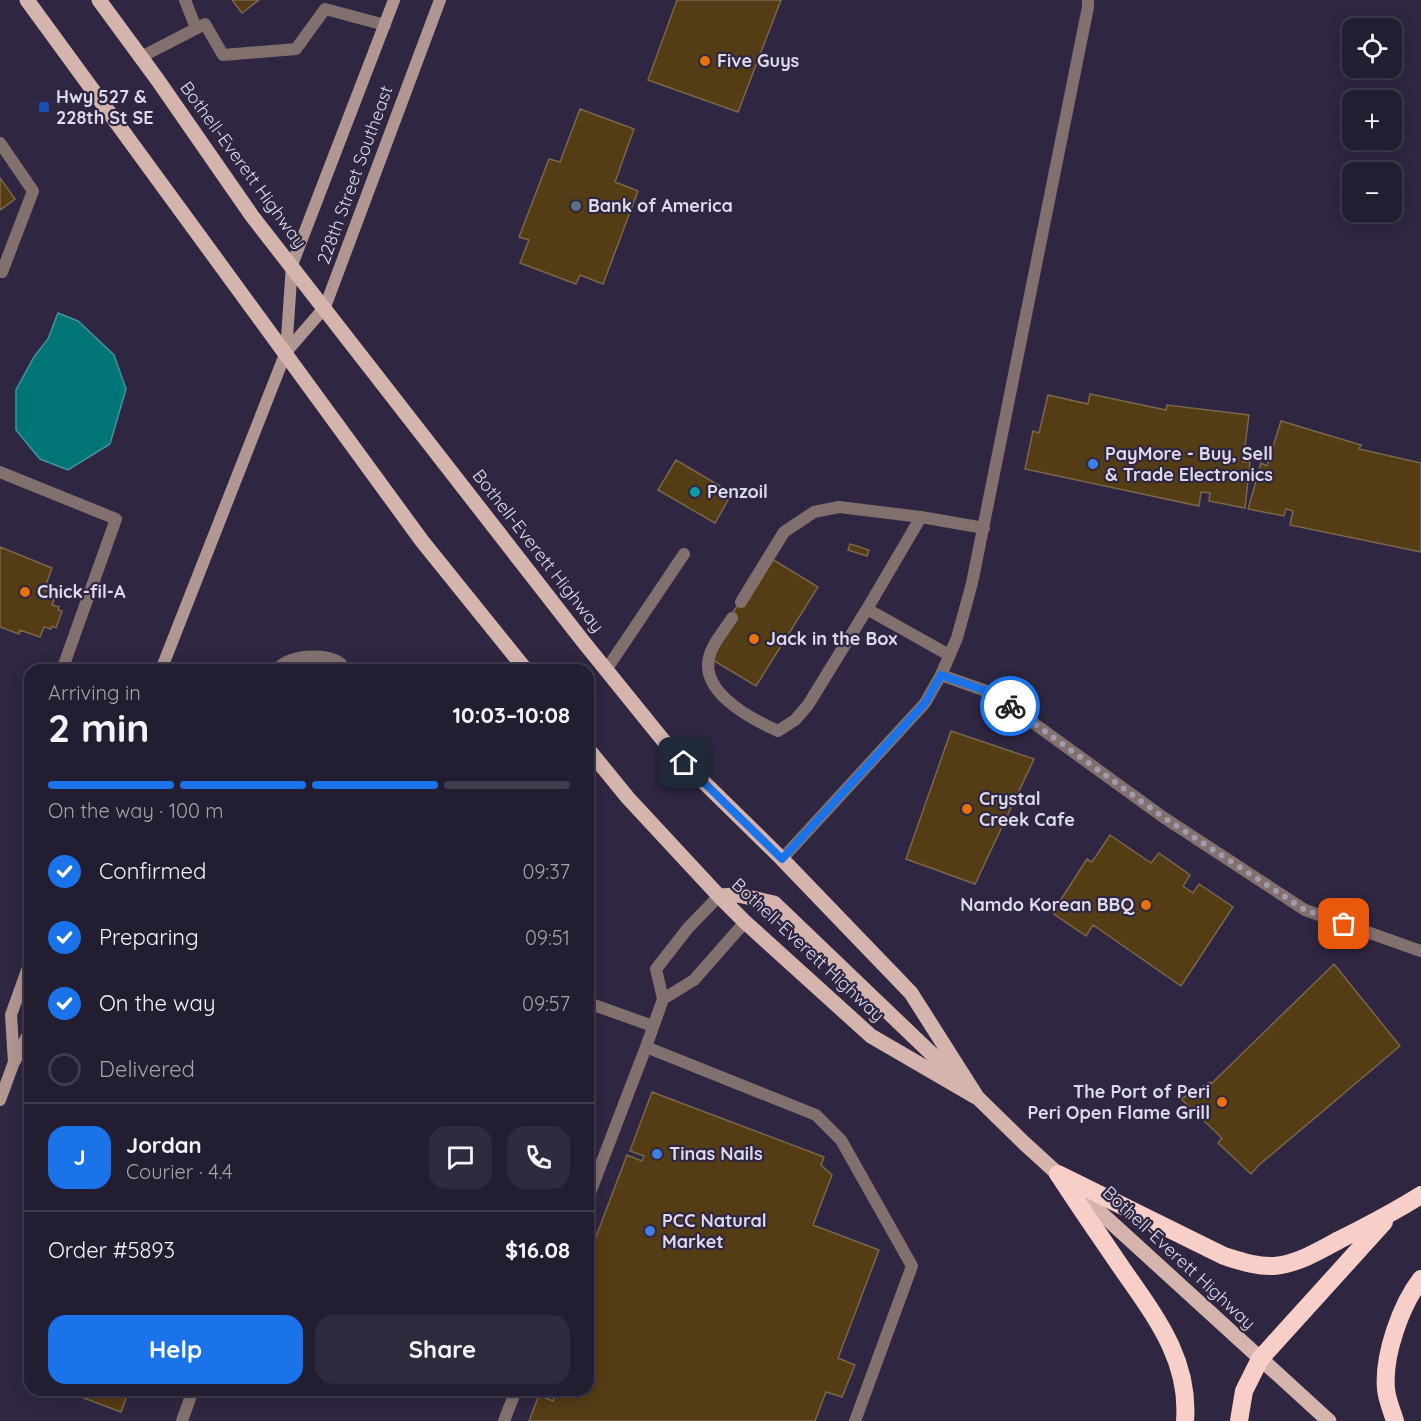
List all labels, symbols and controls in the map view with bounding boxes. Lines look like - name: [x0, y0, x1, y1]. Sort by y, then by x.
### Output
- map controls: [1342, 18, 1402, 222]
- button: locate: [1342, 18, 1402, 78]
- place label: Five Guys: [717, 49, 800, 72]
- marker: Five Guys: [698, 54, 712, 68]
- street label: Bothell-Everett Highway: [175, 77, 312, 253]
- street label: 228th Street Southeast: [312, 82, 398, 267]
- place label: Hwy 527 & 228th St SE: [56, 85, 154, 129]
- button: +: [1342, 90, 1402, 150]
- marker: Hwy 527 & 228th St SE: [37, 100, 51, 114]
- button: −: [1342, 162, 1402, 222]
- place label: Bank of America: [588, 194, 733, 217]
- marker: Bank of America: [569, 199, 583, 213]
- place label: PayMore - Buy, Sell & Trade Electronics: [1105, 442, 1273, 486]
- marker: PayMore - Buy, Sell & Trade Electronics: [1086, 457, 1100, 471]
- street label: Bothell-Everett Highway: [468, 465, 609, 637]
- place label: Penzoil: [707, 480, 768, 503]
- marker: Penzoil: [688, 485, 702, 499]
- place label: Chick-fil-A: [37, 580, 126, 603]
- marker: Chick-fil-A: [18, 585, 32, 599]
- place label: Jack in the Box: [766, 627, 897, 650]
- marker: Jack in the Box: [747, 632, 761, 646]
- courier: [980, 676, 1040, 736]
- text: Arriving in: [48, 680, 141, 705]
- icon: bike: [994, 690, 1027, 723]
- text: 10:03–10:08: [452, 701, 570, 729]
- text: 2 min: [48, 703, 150, 752]
- pin: [658, 737, 709, 788]
- icon: home: [667, 746, 700, 779]
- place label: Crystal Creek Cafe: [979, 787, 1075, 831]
- text: On the way · 100 m: [48, 798, 224, 823]
- marker: Crystal Creek Cafe: [960, 802, 974, 816]
- icon: check: [48, 855, 81, 888]
- text: Confirmed: [99, 857, 206, 885]
- text: 09:37: [522, 859, 570, 884]
- street label: Bothell-Everett Highway: [727, 873, 890, 1027]
- place label: Namdo Korean BBQ: [960, 893, 1135, 916]
- marker: Namdo Korean BBQ: [1139, 898, 1153, 912]
- pin: [1318, 898, 1369, 949]
- icon: bag: [1327, 907, 1360, 940]
- icon: check: [48, 921, 81, 954]
- text: Preparing: [99, 923, 199, 951]
- text: 09:51: [525, 925, 570, 950]
- icon: check: [48, 987, 81, 1020]
- text: On the way: [99, 989, 215, 1017]
- text: 09:57: [522, 991, 570, 1016]
- text: Delivered: [99, 1055, 195, 1083]
- place label: The Port of Peri Peri Open Flame Grill: [1027, 1080, 1210, 1124]
- marker: The Port of Peri Peri Open Flame Grill: [1215, 1095, 1229, 1109]
- button: chat: [429, 1126, 492, 1189]
- button: phone: [507, 1126, 570, 1189]
- text: Jordan: [126, 1131, 202, 1159]
- place label: Tinas Nails: [669, 1142, 763, 1165]
- text: J: [73, 1143, 86, 1171]
- marker: Tinas Nails: [650, 1147, 664, 1161]
- text: Courier · 4.4: [126, 1159, 232, 1184]
- street label: Bothell-Everett Highway: [1098, 1181, 1261, 1335]
- place label: PCC Natural Market: [662, 1209, 767, 1253]
- marker: PCC Natural Market: [643, 1224, 657, 1238]
- text: Order #5893: [48, 1236, 175, 1264]
- text: $16.08: [505, 1236, 570, 1264]
- button: Help: [48, 1315, 303, 1384]
- button: Share: [315, 1315, 570, 1384]

